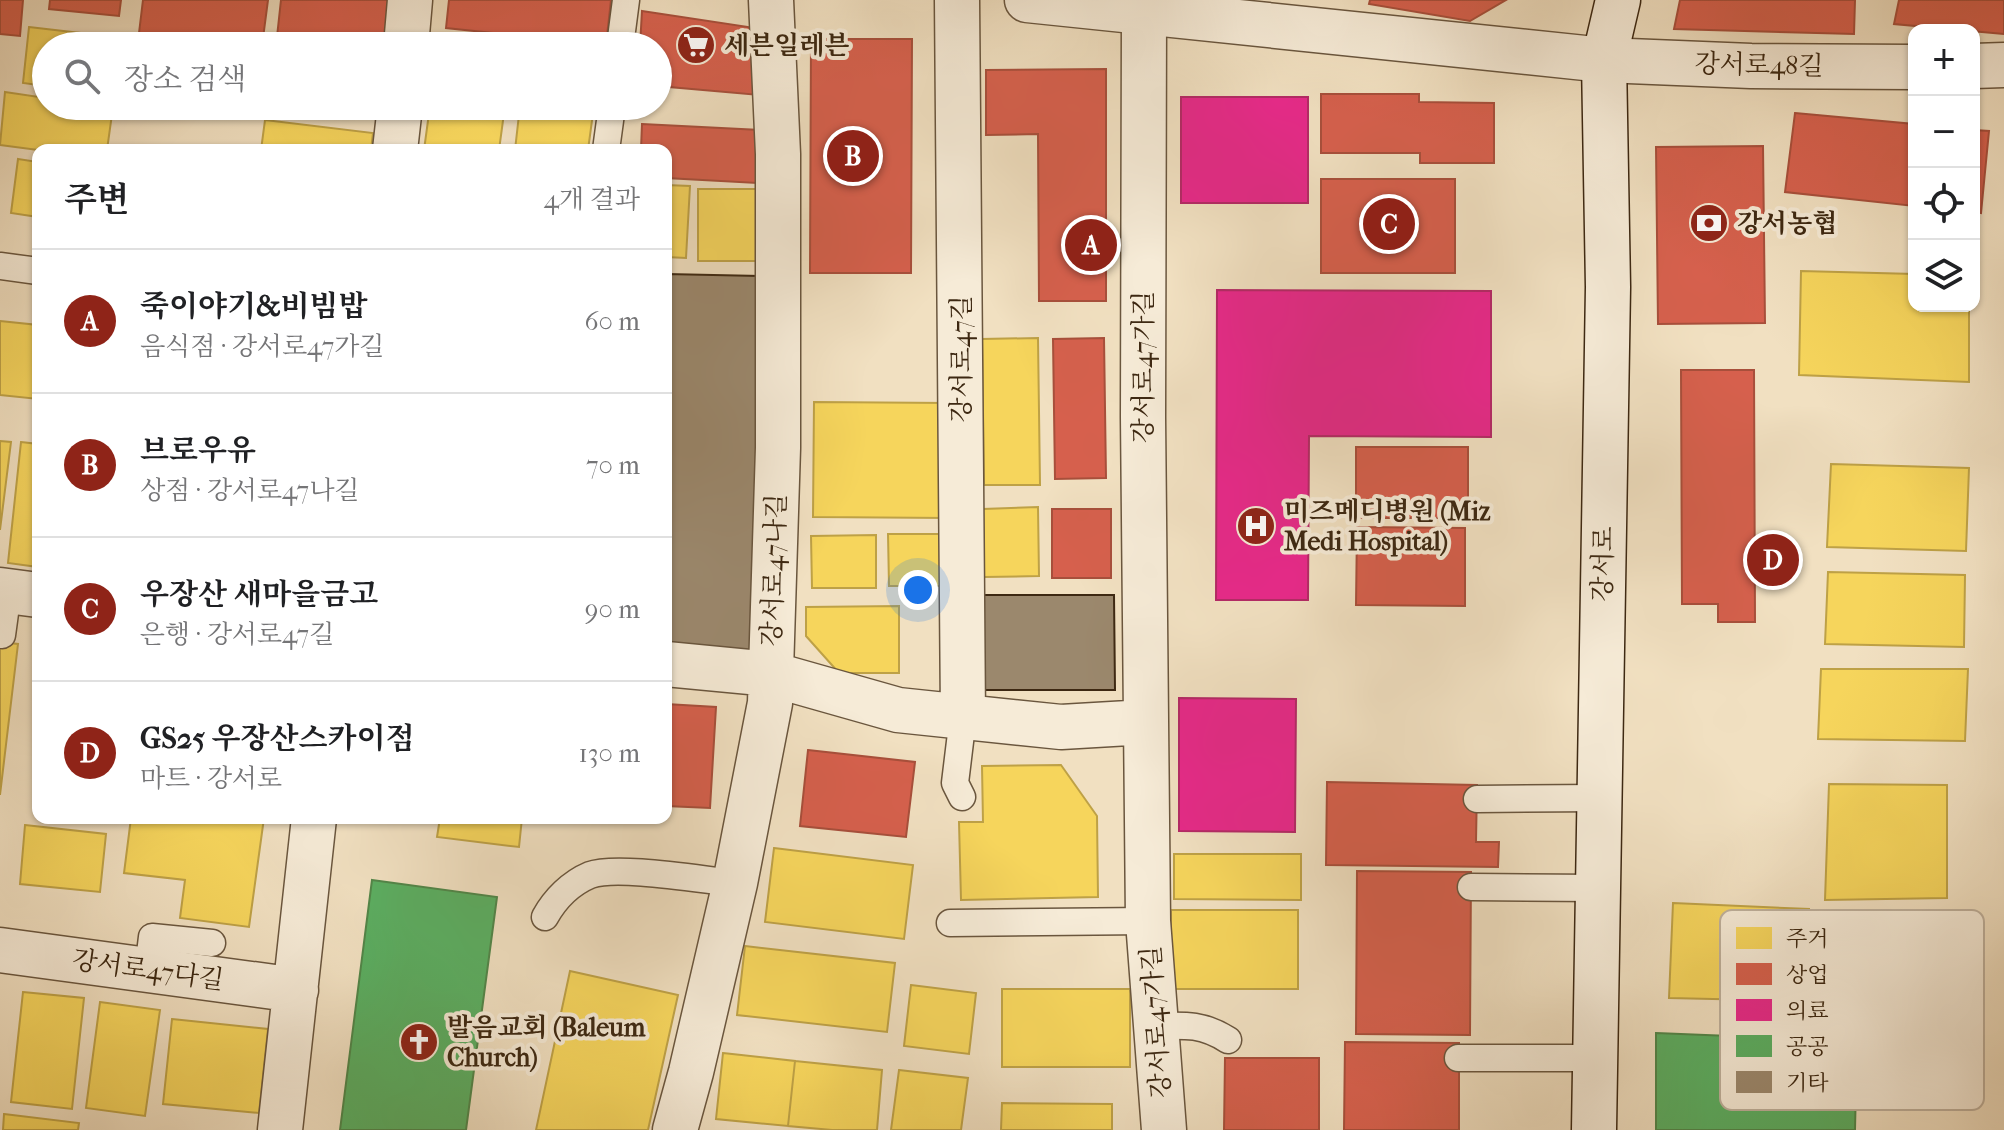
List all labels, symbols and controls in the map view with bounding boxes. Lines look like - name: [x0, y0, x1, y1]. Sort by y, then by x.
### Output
- supermarket icon: 세븐일레븐: [675, 24, 717, 66]
- map controls: [1908, 24, 1980, 312]
- button: +: [1908, 24, 1980, 96]
- place label: 세븐일레븐: [724, 30, 850, 61]
- search box: [32, 32, 672, 120]
- street label: 강서로48길: [1694, 48, 1824, 82]
- icon: search: [60, 54, 104, 98]
- text: 장소 검색: [124, 62, 246, 97]
- button: −: [1908, 96, 1980, 168]
- pin: B: [827, 126, 879, 186]
- button: locate: [1908, 168, 1980, 240]
- text: 주변: [64, 180, 130, 220]
- text: 4개 결과: [544, 184, 640, 215]
- pin: C: [1363, 194, 1415, 254]
- bank icon: 강서농협: [1688, 202, 1730, 244]
- place label: 강서농협: [1737, 208, 1837, 239]
- pin: A: [1065, 215, 1117, 275]
- button: layers: [1908, 240, 1980, 312]
- text: 죽이야기&비빔밥: [140, 289, 368, 324]
- street label: 강서로47가길: [1128, 291, 1159, 443]
- street label: 강서로47길: [946, 295, 977, 423]
- text: A: [82, 306, 98, 337]
- text: 60 m: [584, 306, 640, 337]
- text: 음식점 · 강서로47가길: [140, 331, 385, 362]
- text: 브로우유: [140, 433, 256, 468]
- text: B: [82, 450, 98, 481]
- text: 70 m: [586, 450, 640, 481]
- text: 상점 · 강서로47나길: [140, 475, 359, 506]
- street label: 강서로47나길: [756, 493, 792, 647]
- place label: 미즈메디병원 (Miz Medi Hospital): [1284, 496, 1491, 557]
- hospital icon: 미즈메디병원 (Miz Medi Hospital): [1235, 505, 1277, 547]
- street label: 강서로: [1587, 526, 1619, 602]
- pin: D: [1747, 530, 1799, 590]
- your location: [898, 570, 938, 610]
- text: 우장산 새마을금고: [140, 577, 378, 612]
- text: C: [81, 594, 99, 625]
- text: 90 m: [585, 594, 640, 625]
- text: 은행 · 강서로47길: [140, 619, 334, 650]
- text: GS25 우장산스카이점: [140, 721, 414, 756]
- text: D: [80, 738, 100, 769]
- text: 130 m: [579, 738, 640, 769]
- text: 마트 · 강서로: [140, 763, 282, 794]
- legend: [1720, 910, 1984, 1110]
- text: 주거: [1786, 926, 1829, 952]
- street label: 강서로47다길: [70, 944, 226, 996]
- street label: 강서로47가길: [1135, 945, 1177, 1099]
- text: 상업: [1786, 962, 1829, 988]
- text: 의료: [1786, 998, 1829, 1024]
- place label: 발음교회 (Baleum Church): [447, 1012, 646, 1073]
- church icon: 발음교회 (Baleum Church): [398, 1021, 440, 1063]
- text: 공공: [1786, 1034, 1829, 1060]
- text: 기타: [1786, 1070, 1829, 1096]

